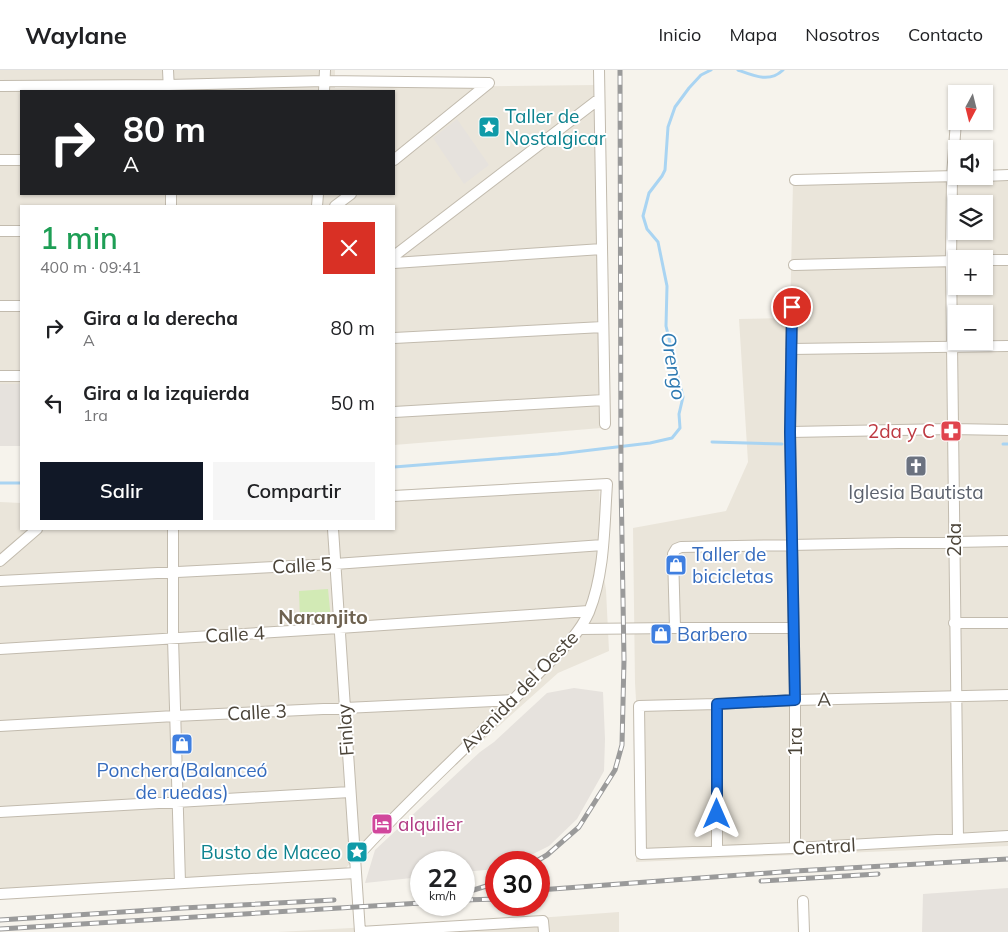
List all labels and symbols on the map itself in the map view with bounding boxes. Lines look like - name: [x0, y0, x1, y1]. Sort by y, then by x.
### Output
- north arrow: [948, 85, 992, 130]
- place label: Taller de Nostalgicar: [505, 104, 606, 150]
- place icon: Taller de Nostalgicar: [477, 115, 501, 139]
- pin: [771, 286, 813, 328]
- water label: Orengo: [656, 330, 692, 402]
- place label: 2da y C: [868, 419, 935, 443]
- pharmacy icon: 2da y C: [939, 419, 963, 443]
- church icon: Iglesia Bautista: [904, 454, 928, 478]
- place label: Iglesia Bautista: [848, 480, 984, 504]
- street label: 2da: [942, 523, 966, 557]
- place label: Taller de bicicletas: [692, 542, 774, 588]
- street label: Calle 5: [271, 551, 333, 579]
- shop icon: Taller de bicicletas: [664, 553, 688, 577]
- district label: Naranjito: [278, 604, 368, 629]
- street label: Calle 4: [204, 620, 266, 648]
- shop icon: Barbero: [649, 622, 673, 646]
- place label: Barbero: [677, 622, 748, 646]
- street label: Avenida del Oeste: [455, 625, 583, 757]
- street label: A: [817, 687, 831, 711]
- street label: Calle 3: [226, 698, 288, 726]
- street label: Finlay: [331, 703, 359, 757]
- street label: 1ra: [783, 727, 807, 757]
- shop icon: Ponchera(Balanceó de ruedas): [170, 732, 194, 756]
- place label: Ponchera(Balanceó de ruedas): [97, 758, 267, 804]
- position arrow: [690, 787, 742, 839]
- hotel icon: alquiler: [370, 812, 394, 836]
- place label: alquiler: [398, 812, 463, 836]
- street label: Central: [792, 832, 856, 860]
- place label: Busto de Maceo: [201, 840, 341, 864]
- place icon: Busto de Maceo: [345, 840, 369, 864]
- speed limit sign: 30: [485, 851, 550, 916]

